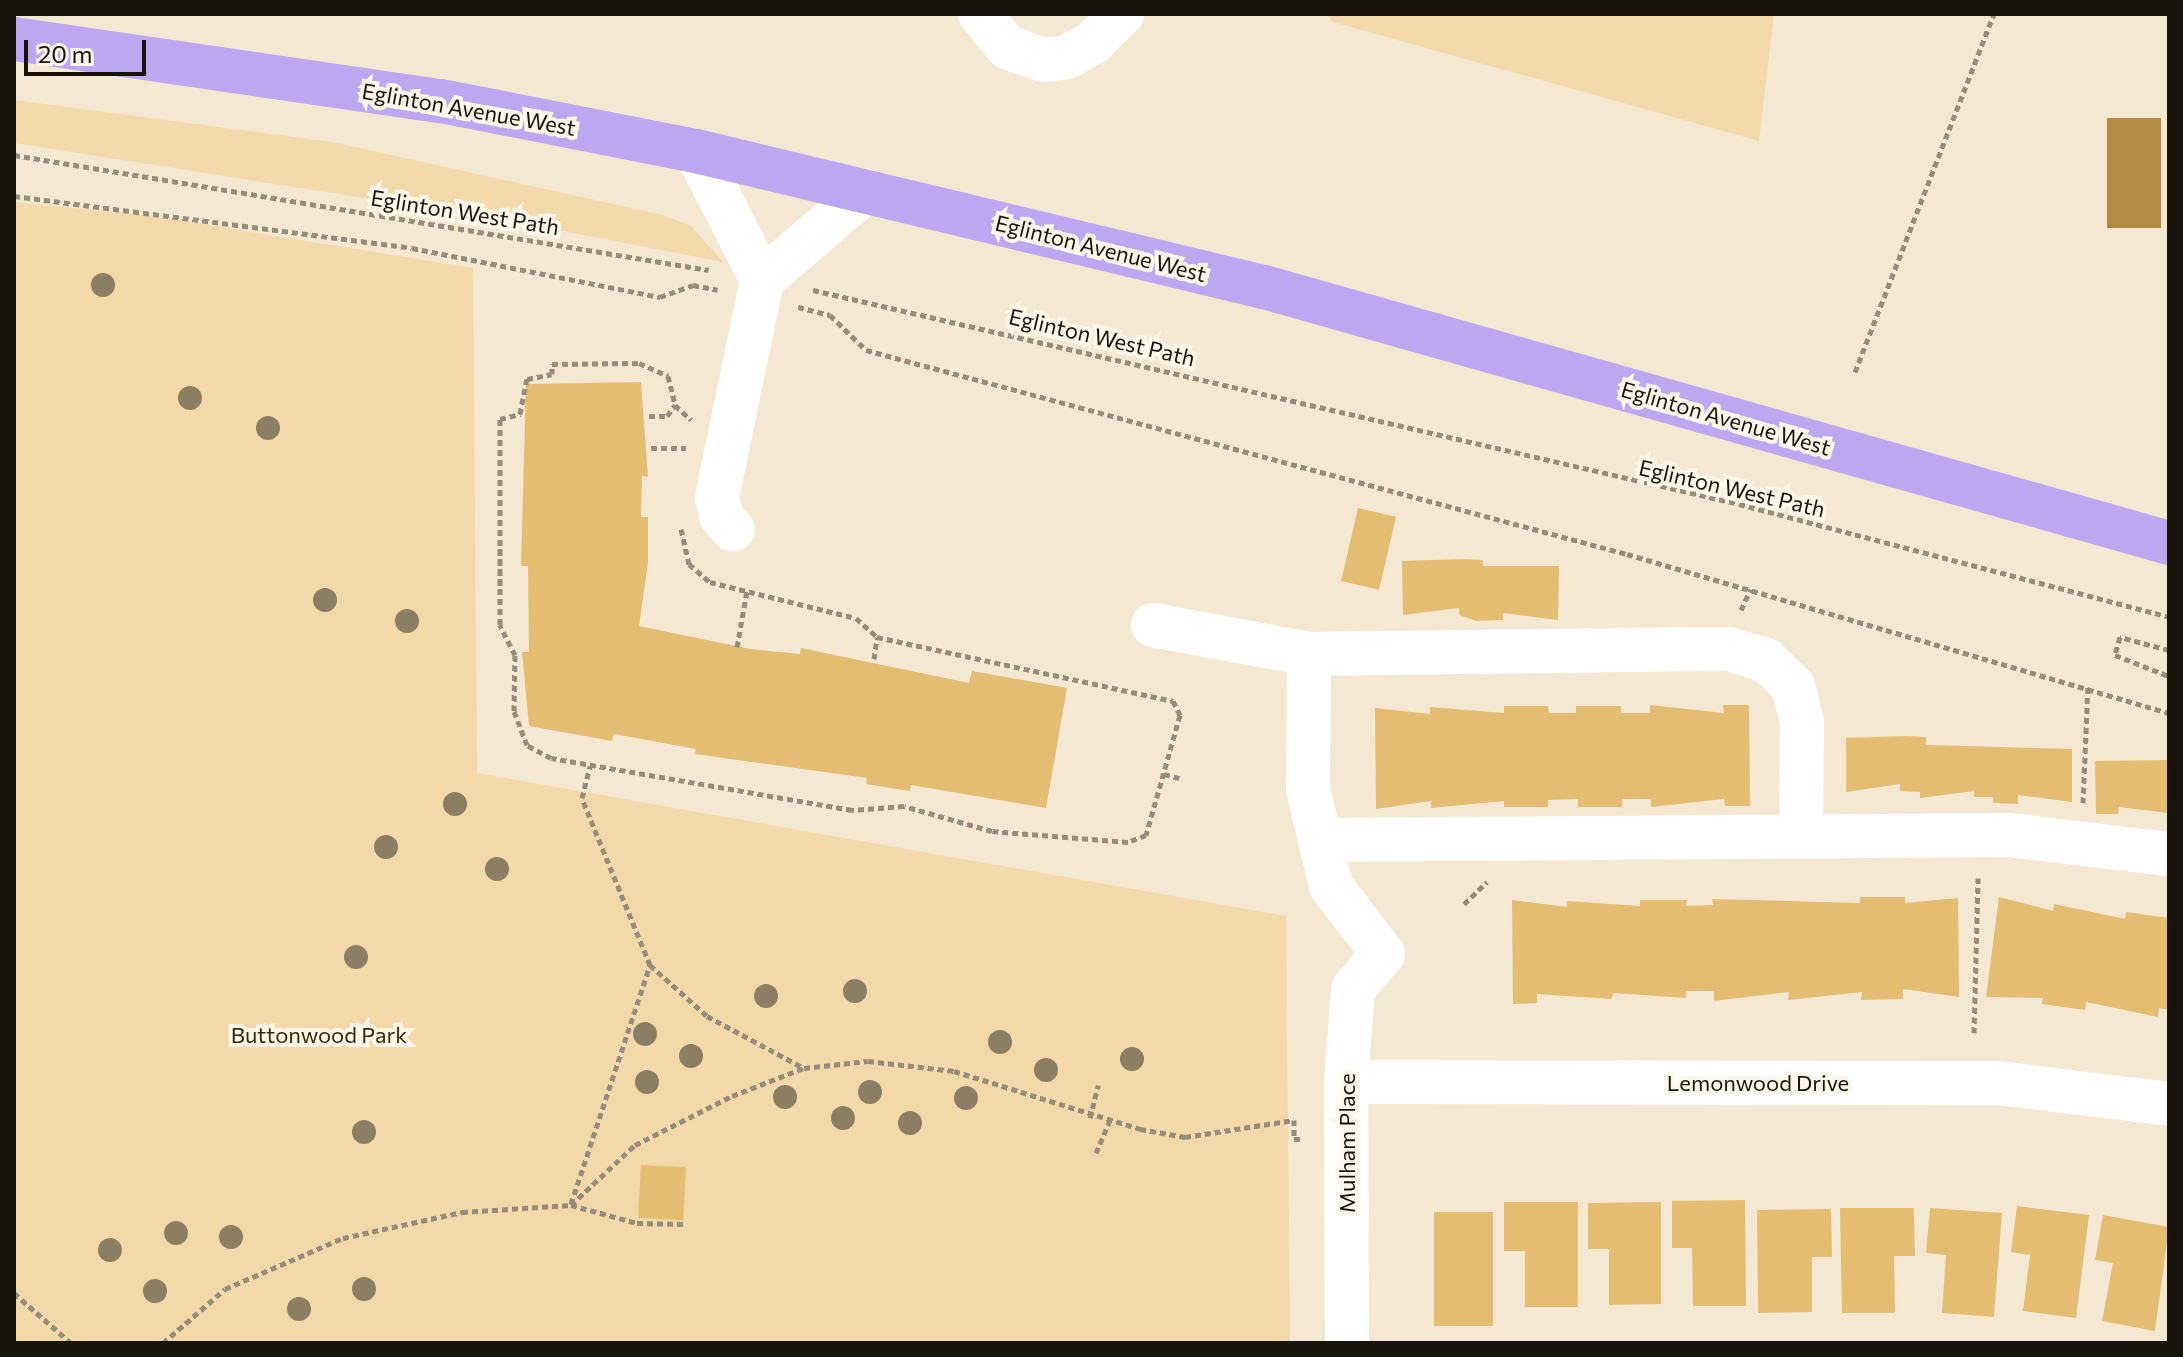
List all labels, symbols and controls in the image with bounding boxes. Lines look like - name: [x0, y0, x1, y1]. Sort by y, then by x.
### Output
- scale bar: [28, 24, 150, 74]
- text: 20 m: [38, 39, 92, 68]
- street label: Eglinton Avenue West: [360, 77, 578, 141]
- street label: Eglinton West Path: [369, 184, 561, 240]
- street label: Eglinton Avenue West: [993, 209, 1209, 287]
- street label: Eglinton West Path: [1006, 303, 1198, 371]
- street label: Eglinton Avenue West: [1618, 375, 1834, 461]
- street label: Eglinton West Path: [1636, 454, 1828, 522]
- park label: Buttonwood Park: [231, 1022, 407, 1048]
- street label: Lemonwood Drive: [1667, 1070, 1849, 1096]
- street label: Mulham Place: [1334, 1073, 1360, 1213]

